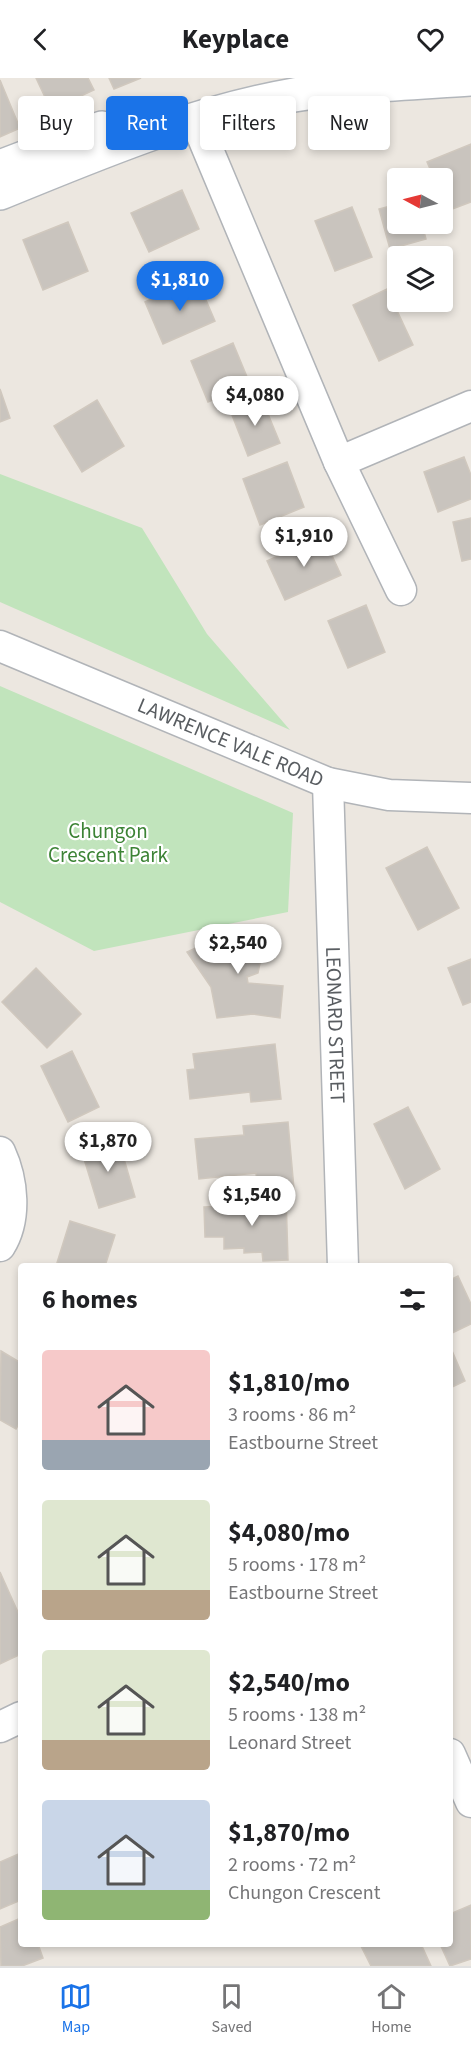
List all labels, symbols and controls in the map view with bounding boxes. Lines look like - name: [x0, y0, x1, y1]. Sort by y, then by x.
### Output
- text: Keyplace: [182, 20, 289, 59]
- icon: back: [24, 23, 57, 56]
- icon: heart: [414, 23, 447, 56]
- chip: Buy: [18, 96, 94, 150]
- chip: Rent: [106, 96, 188, 150]
- chip: Filters: [200, 96, 296, 150]
- chip: New: [308, 96, 390, 150]
- north arrow: [387, 168, 453, 234]
- map controls: [387, 168, 453, 312]
- button: layers: [387, 246, 453, 312]
- pin: $1,810: [131, 261, 229, 312]
- text: $1,810: [151, 266, 209, 294]
- pin: $4,080: [206, 376, 304, 427]
- text: $4,080: [226, 381, 284, 409]
- pin: $1,910: [255, 517, 353, 568]
- text: $1,910: [275, 522, 333, 550]
- street label: LAWRENCE VALE ROAD: [133, 690, 329, 795]
- park label: Chungon Crescent Park: [48, 816, 169, 870]
- pin: $2,540: [189, 924, 287, 975]
- text: $2,540: [209, 929, 267, 957]
- street label: LEONARD STREET: [318, 946, 353, 1104]
- pin: $1,870: [59, 1122, 157, 1173]
- text: $1,870: [79, 1127, 137, 1155]
- pin: $1,540: [203, 1176, 301, 1227]
- text: $1,540: [223, 1181, 281, 1209]
- text: 6 homes: [42, 1281, 137, 1318]
- icon: filters: [396, 1283, 429, 1316]
- text: $1,810/mo: [228, 1364, 350, 1401]
- icon: home: [90, 1374, 162, 1446]
- text: 3 rooms · 86 m²: [228, 1401, 356, 1429]
- text: Eastbourne Street: [228, 1429, 378, 1457]
- text: $4,080/mo: [228, 1514, 350, 1551]
- icon: home: [90, 1524, 162, 1596]
- text: 5 rooms · 178 m²: [228, 1551, 366, 1579]
- text: Eastbourne Street: [228, 1579, 378, 1607]
- text: $2,540/mo: [228, 1664, 350, 1701]
- icon: home: [90, 1674, 162, 1746]
- text: 5 rooms · 138 m²: [228, 1701, 366, 1729]
- text: Leonard Street: [228, 1729, 351, 1757]
- text: $1,870/mo: [228, 1814, 350, 1851]
- icon: home: [90, 1824, 162, 1896]
- text: 2 rooms · 72 m²: [228, 1851, 356, 1879]
- text: Chungon Crescent: [228, 1879, 380, 1907]
- tab: Map: [59, 1980, 92, 2038]
- tab: Saved: [211, 1980, 252, 2038]
- tab: Home: [371, 1980, 412, 2038]

